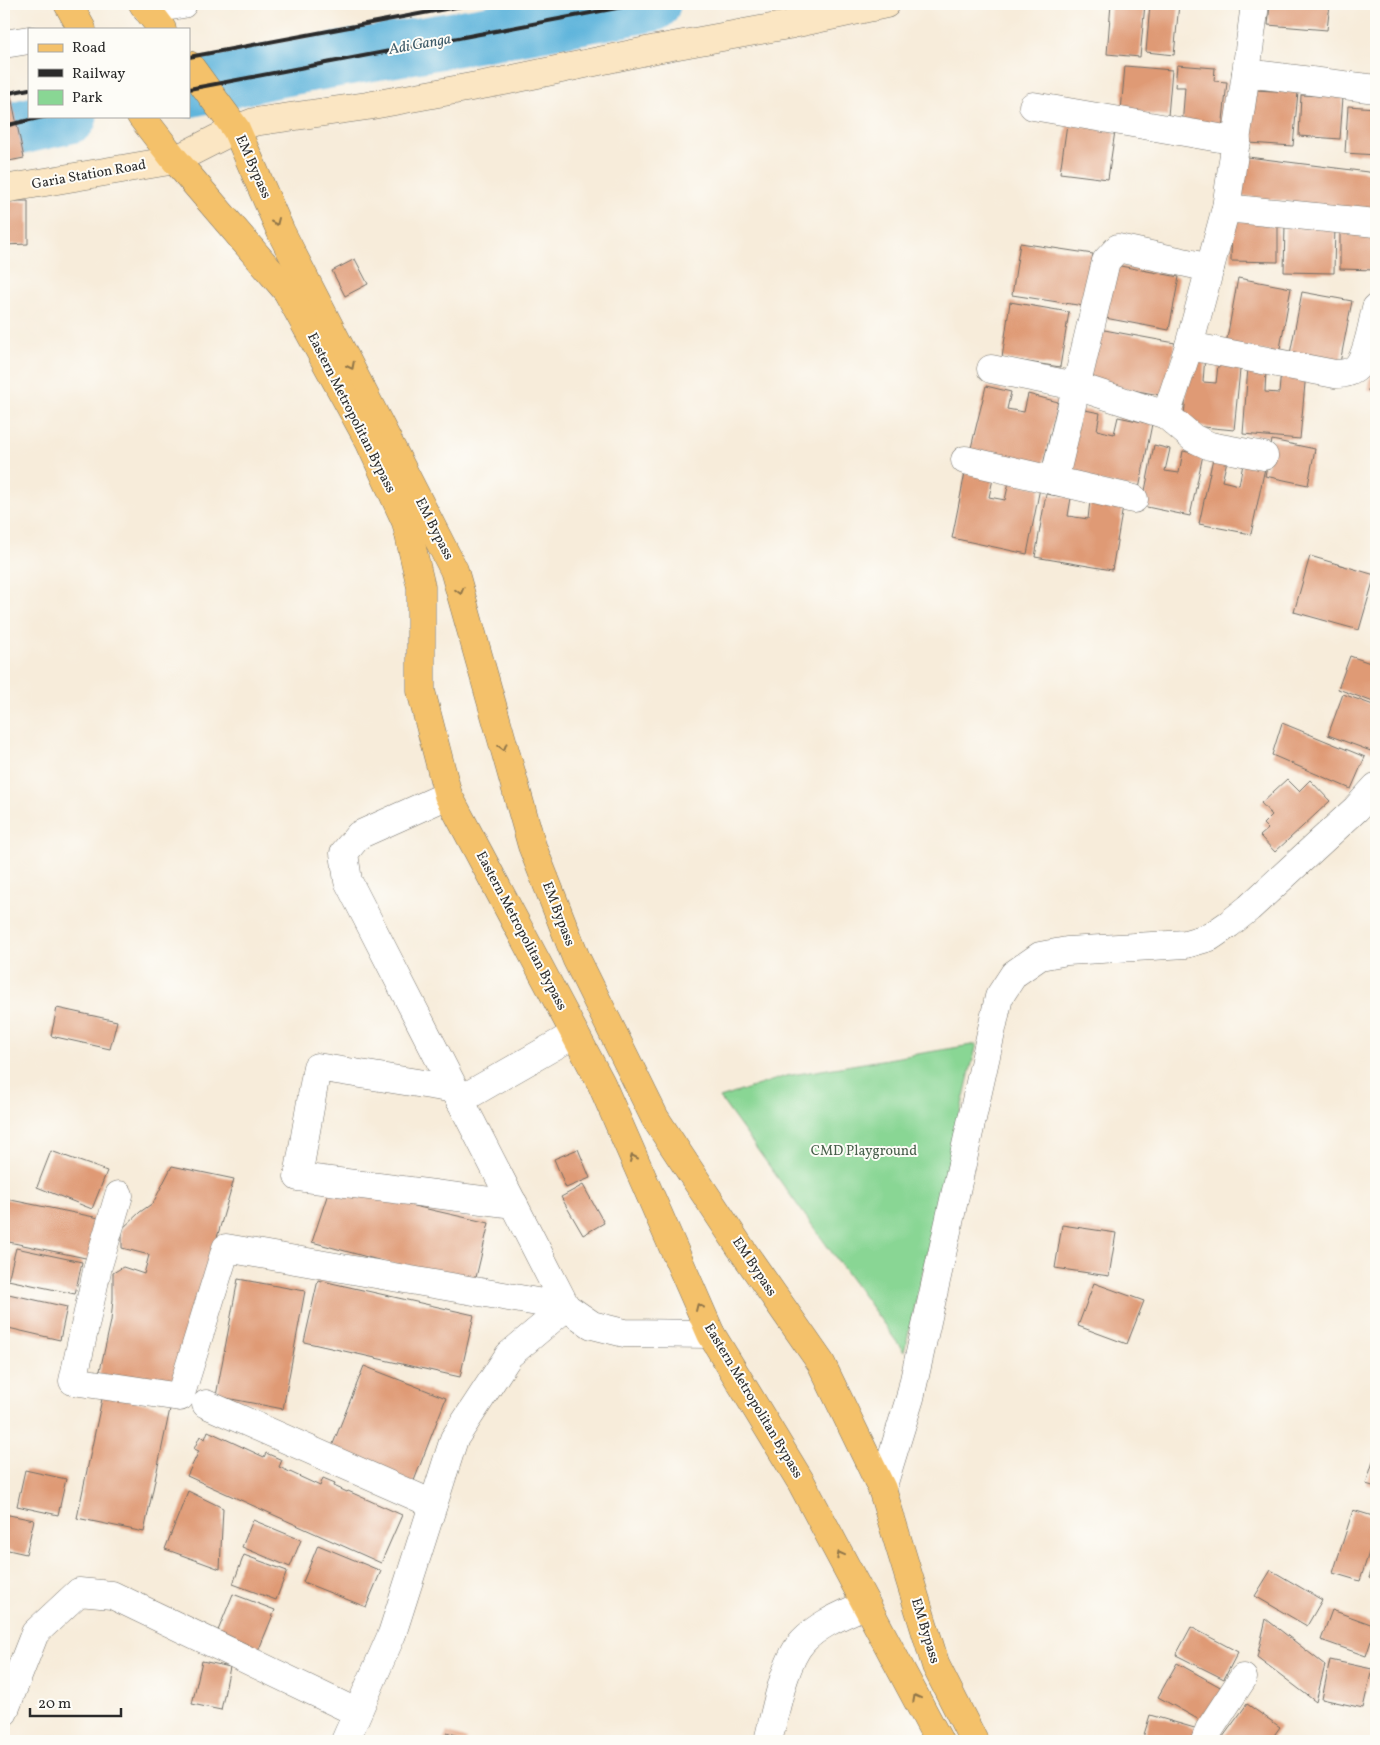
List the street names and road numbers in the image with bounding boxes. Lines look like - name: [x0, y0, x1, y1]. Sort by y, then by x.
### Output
- street label: EM Bypass: [231, 132, 275, 202]
- street label: Garia Station Road: [30, 156, 148, 194]
- street label: Eastern Metropolitan Bypass: [302, 330, 400, 496]
- street label: EM Bypass: [410, 495, 458, 563]
- street label: Eastern Metropolitan Bypass: [471, 848, 571, 1014]
- street label: EM Bypass: [537, 879, 579, 949]
- street label: EM Bypass: [727, 1234, 781, 1300]
- street label: Eastern Metropolitan Bypass: [699, 1320, 807, 1482]
- street label: EM Bypass: [906, 1596, 944, 1666]

